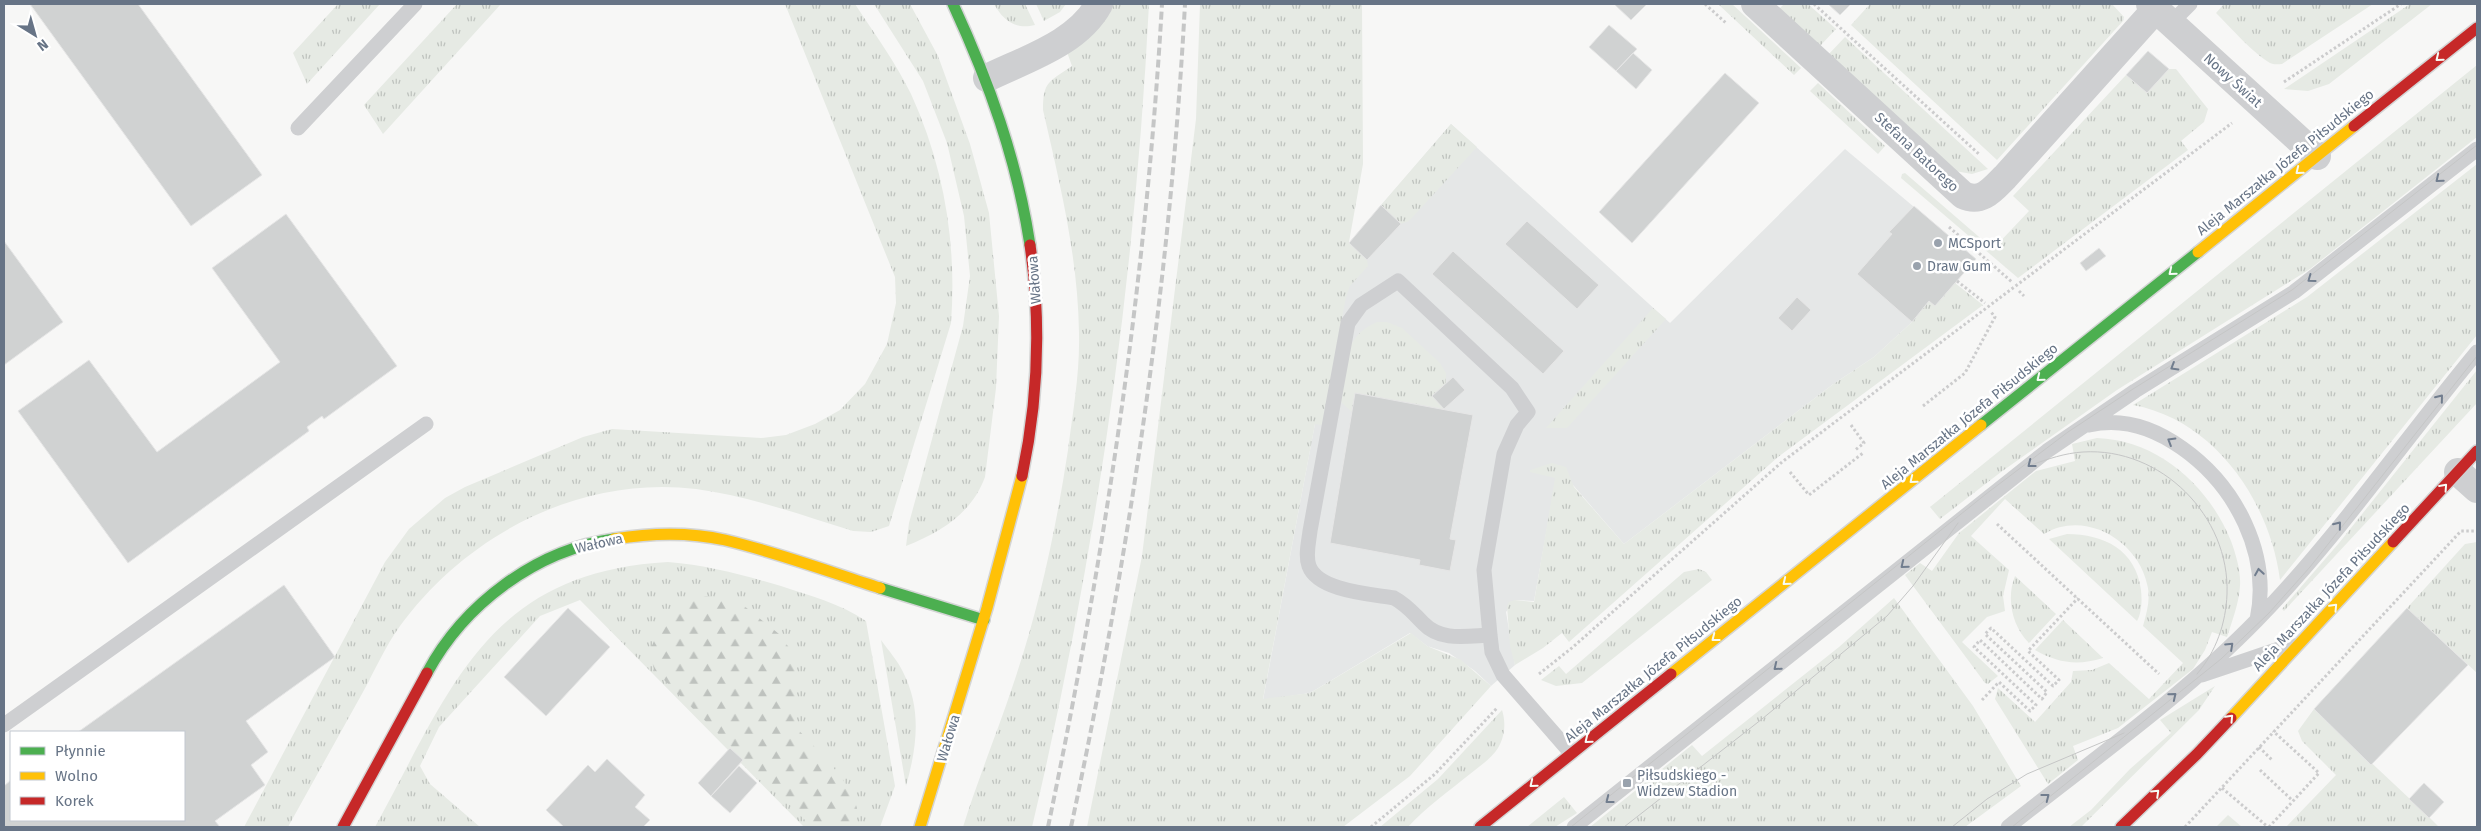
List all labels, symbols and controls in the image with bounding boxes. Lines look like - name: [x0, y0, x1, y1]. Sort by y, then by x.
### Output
- north arrow: [10, 10, 60, 60]
- text: N: [34, 35, 51, 55]
- street label: Nowy Świat: [2200, 49, 2267, 112]
- one-way arrow: [2436, 53, 2445, 61]
- street label: Aleja Marszałka Józefa Piłsudskiego: [2193, 86, 2377, 239]
- street label: Stefana Batorego: [1871, 109, 1962, 196]
- one-way arrow: [2296, 165, 2305, 173]
- one-way arrow: [2436, 174, 2445, 182]
- place label: MCSport: [1948, 235, 2002, 252]
- marker: MCSport: [1932, 237, 1944, 249]
- street label: Wałowa: [1024, 255, 1045, 305]
- place label: Draw Gum: [1927, 258, 1991, 275]
- marker: Draw Gum: [1911, 260, 1923, 272]
- one-way arrow: [2169, 267, 2178, 275]
- one-way arrow: [2308, 274, 2317, 282]
- street label: Aleja Marszałka Józefa Piłsudskiego: [1877, 340, 2061, 493]
- one-way arrow: [2171, 360, 2180, 370]
- one-way arrow: [2037, 373, 2046, 381]
- one-way arrow: [2434, 395, 2443, 404]
- one-way arrow: [2168, 438, 2177, 448]
- one-way arrow: [2028, 458, 2037, 466]
- one-way arrow: [1910, 475, 1919, 484]
- one-way arrow: [2438, 484, 2447, 493]
- street label: Aleja Marszałka Józefa Piłsudskiego: [2249, 500, 2414, 675]
- one-way arrow: [2333, 522, 2341, 531]
- street label: Wałowa: [574, 530, 625, 557]
- one-way arrow: [1901, 560, 1910, 568]
- one-way arrow: [2254, 567, 2264, 576]
- one-way arrow: [1783, 576, 1792, 585]
- street label: Aleja Marszałka Józefa Piłsudskiego: [1561, 593, 1745, 746]
- one-way arrow: [2328, 603, 2337, 612]
- one-way arrow: [1712, 633, 1721, 641]
- one-way arrow: [2224, 643, 2233, 652]
- one-way arrow: [1774, 661, 1783, 669]
- one-way arrow: [2167, 692, 2176, 701]
- street label: Wałowa: [933, 712, 964, 764]
- one-way arrow: [2225, 714, 2234, 723]
- legend: [10, 731, 185, 821]
- one-way arrow: [1585, 734, 1594, 742]
- text: Płynnie: [55, 742, 106, 760]
- text: Wolno: [55, 767, 98, 785]
- place label: Piłsudskiego - Widzew Stadion: [1637, 767, 1737, 800]
- marker: Piłsudskiego - Widzew Stadion: [1621, 777, 1633, 789]
- one-way arrow: [1530, 779, 1539, 788]
- one-way arrow: [2151, 790, 2160, 799]
- text: Korek: [55, 792, 94, 810]
- one-way arrow: [2040, 794, 2049, 802]
- one-way arrow: [1605, 795, 1614, 804]

